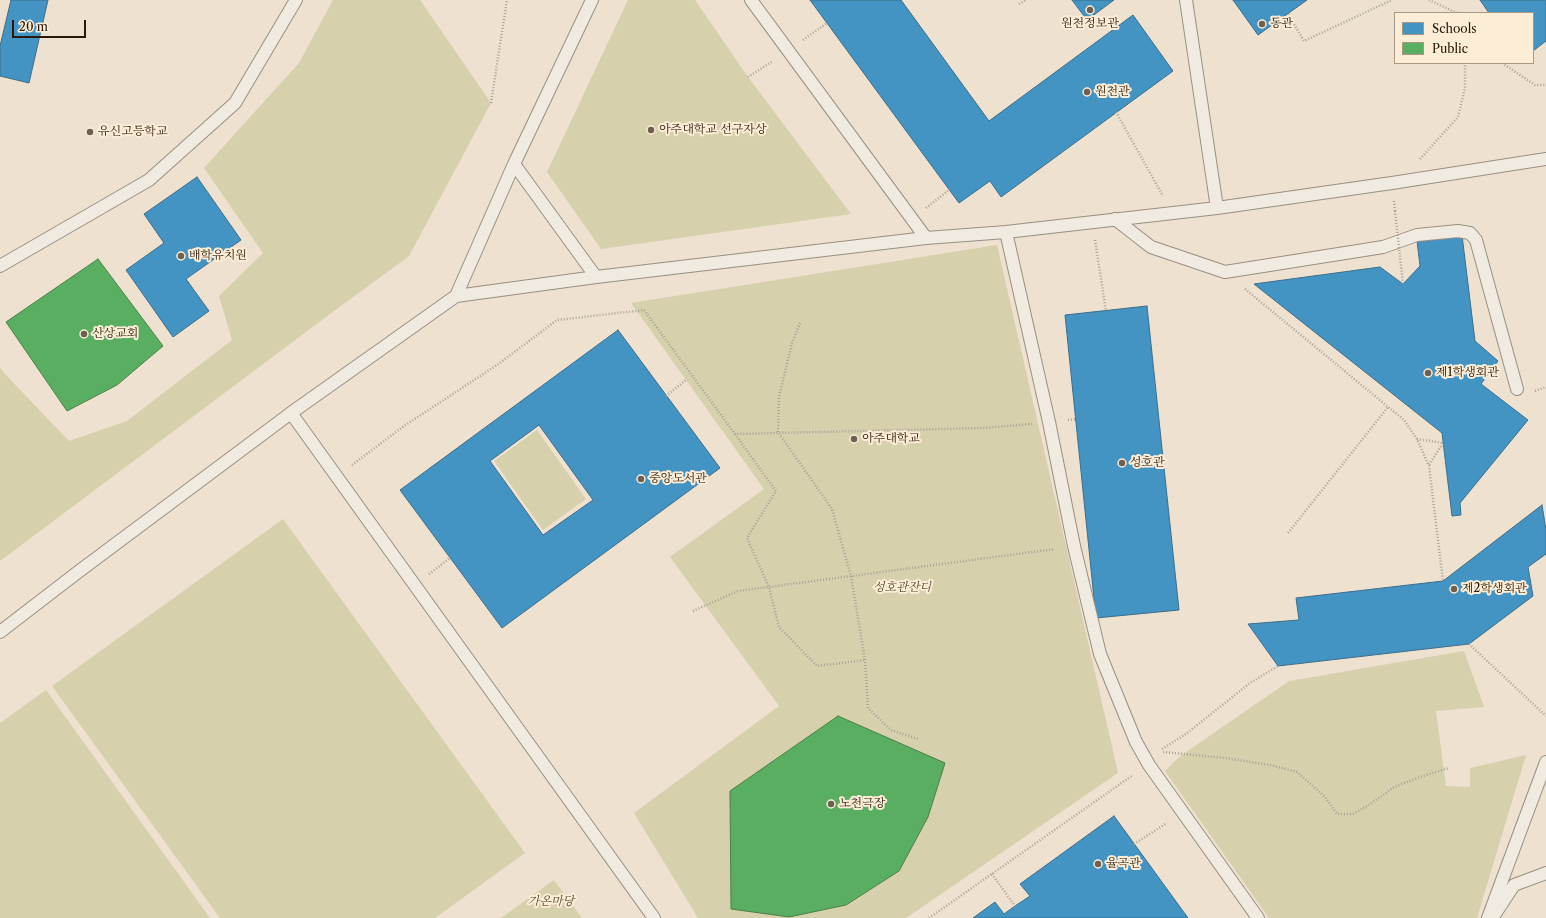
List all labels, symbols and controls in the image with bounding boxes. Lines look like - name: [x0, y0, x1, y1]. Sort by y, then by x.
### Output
- marker: 원천정보관: [1085, 5, 1095, 15]
- scale bar: [14, 12, 88, 38]
- legend: [1394, 12, 1534, 64]
- place label: 원천정보관: [1061, 17, 1119, 31]
- place label: 동관: [1270, 17, 1293, 31]
- text: 20 m: [19, 19, 48, 34]
- marker: 동관: [1257, 19, 1267, 29]
- text: Schools: [1432, 21, 1477, 36]
- text: Public: [1432, 41, 1468, 56]
- place label: 원천관: [1095, 85, 1130, 99]
- marker: 원천관: [1082, 87, 1092, 97]
- place label: 아주대학교 선구자상: [659, 123, 767, 137]
- place label: 유신고등학교: [98, 125, 168, 139]
- marker: 아주대학교 선구자상: [646, 125, 656, 135]
- marker: 유신고등학교: [85, 127, 95, 137]
- place label: 배학유치원: [189, 249, 247, 263]
- marker: 배학유치원: [176, 251, 186, 261]
- place label: 산상교회: [92, 327, 138, 341]
- marker: 산상교회: [79, 329, 89, 339]
- place label: 제1학생회관: [1436, 366, 1499, 380]
- marker: 제1학생회관: [1423, 368, 1433, 378]
- place label: 아주대학교: [862, 432, 920, 446]
- marker: 아주대학교: [849, 434, 859, 444]
- place label: 성호관: [1130, 456, 1165, 470]
- marker: 성호관: [1117, 458, 1127, 468]
- place label: 중앙도서관: [649, 472, 707, 486]
- marker: 중앙도서관: [636, 474, 646, 484]
- park label: 성호관잔디: [873, 581, 931, 595]
- place label: 제2학생회관: [1462, 582, 1527, 596]
- marker: 제2학생회관: [1449, 584, 1459, 594]
- place label: 노천극장: [839, 797, 885, 811]
- marker: 노천극장: [826, 799, 836, 809]
- place label: 율곡관: [1106, 857, 1141, 871]
- marker: 율곡관: [1093, 859, 1103, 869]
- park label: 가온마당: [528, 895, 574, 909]

